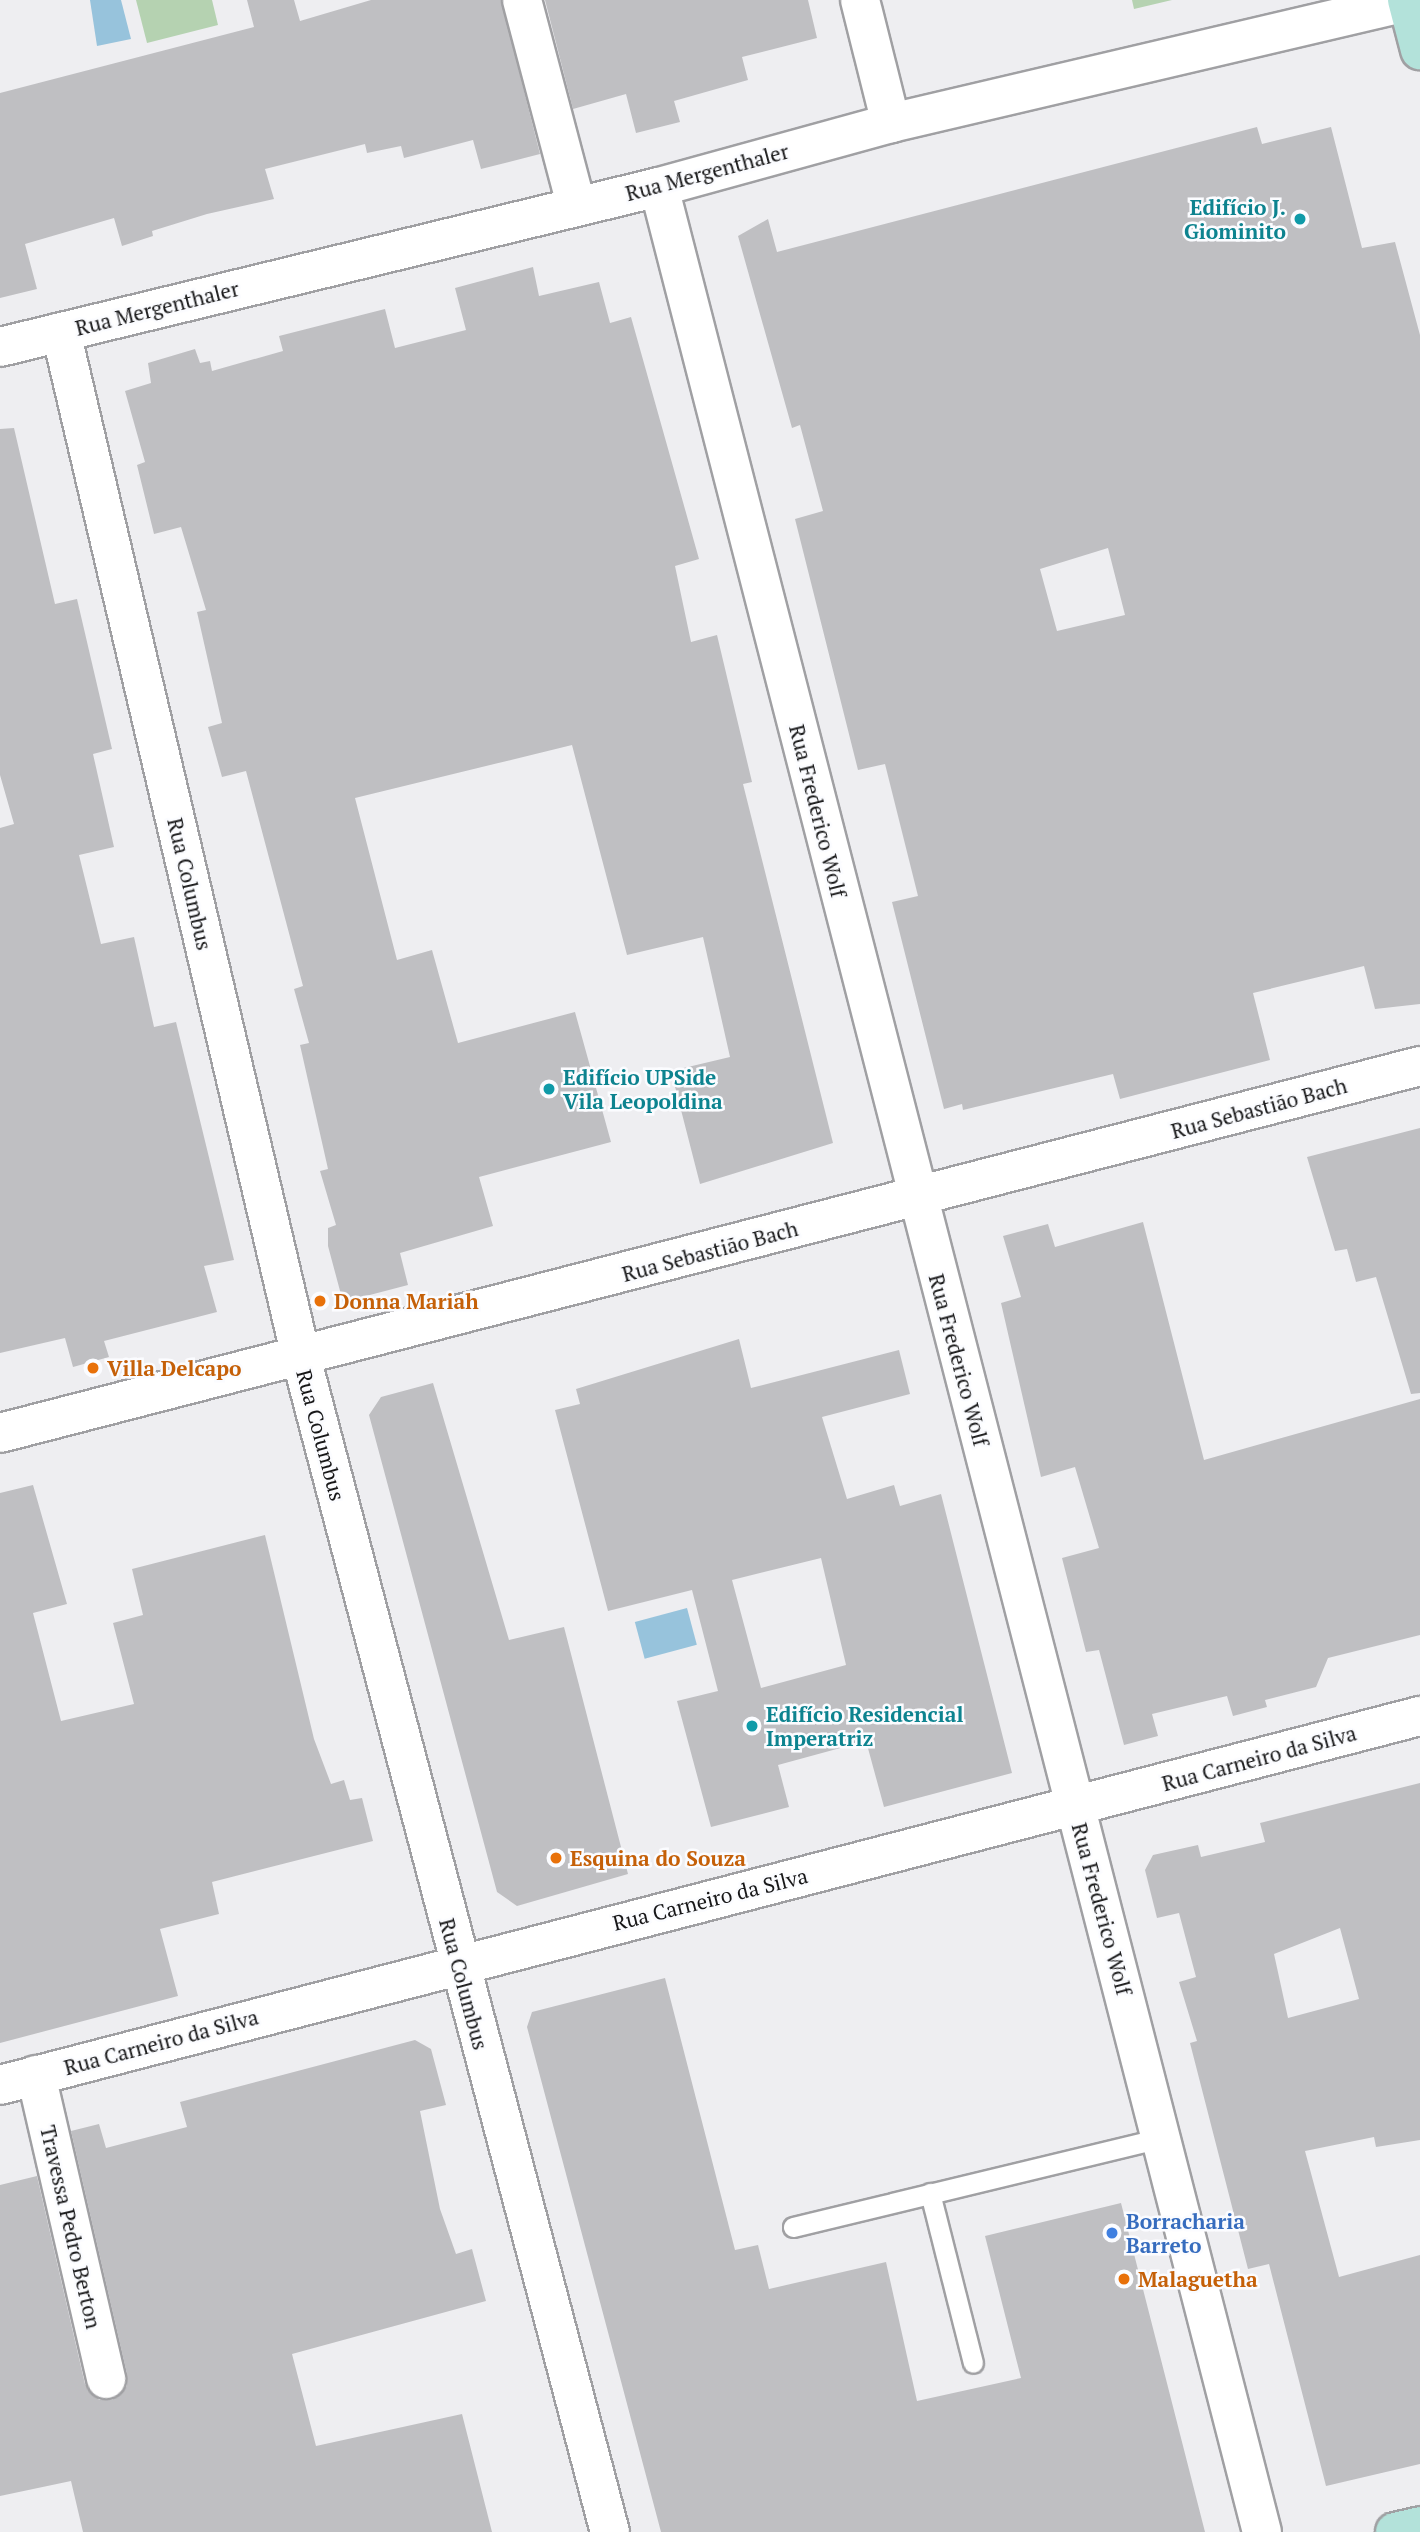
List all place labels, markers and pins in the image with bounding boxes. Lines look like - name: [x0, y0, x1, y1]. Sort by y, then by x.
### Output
- place label: Edifício J. Giominito: [1184, 194, 1286, 244]
- marker: Edifício J. Giominito: [1292, 211, 1308, 227]
- place label: Edifício UPSide Vila Leopoldina: [563, 1064, 723, 1114]
- marker: Edifício UPSide Vila Leopoldina: [541, 1081, 557, 1097]
- place label: Donna Mariah: [334, 1288, 479, 1314]
- marker: Donna Mariah: [312, 1293, 328, 1309]
- place label: Villa Delcapo: [107, 1355, 242, 1381]
- marker: Villa Delcapo: [85, 1360, 101, 1376]
- place label: Edifício Residencial Imperatriz: [766, 1701, 963, 1751]
- marker: Edifício Residencial Imperatriz: [744, 1718, 760, 1734]
- place label: Esquina do Souza: [570, 1845, 746, 1871]
- marker: Esquina do Souza: [548, 1850, 564, 1866]
- place label: Borracharia Barreto: [1126, 2208, 1245, 2258]
- marker: Borracharia Barreto: [1104, 2225, 1120, 2241]
- place label: Malaguetha: [1138, 2266, 1258, 2292]
- marker: Malaguetha: [1116, 2271, 1132, 2287]

